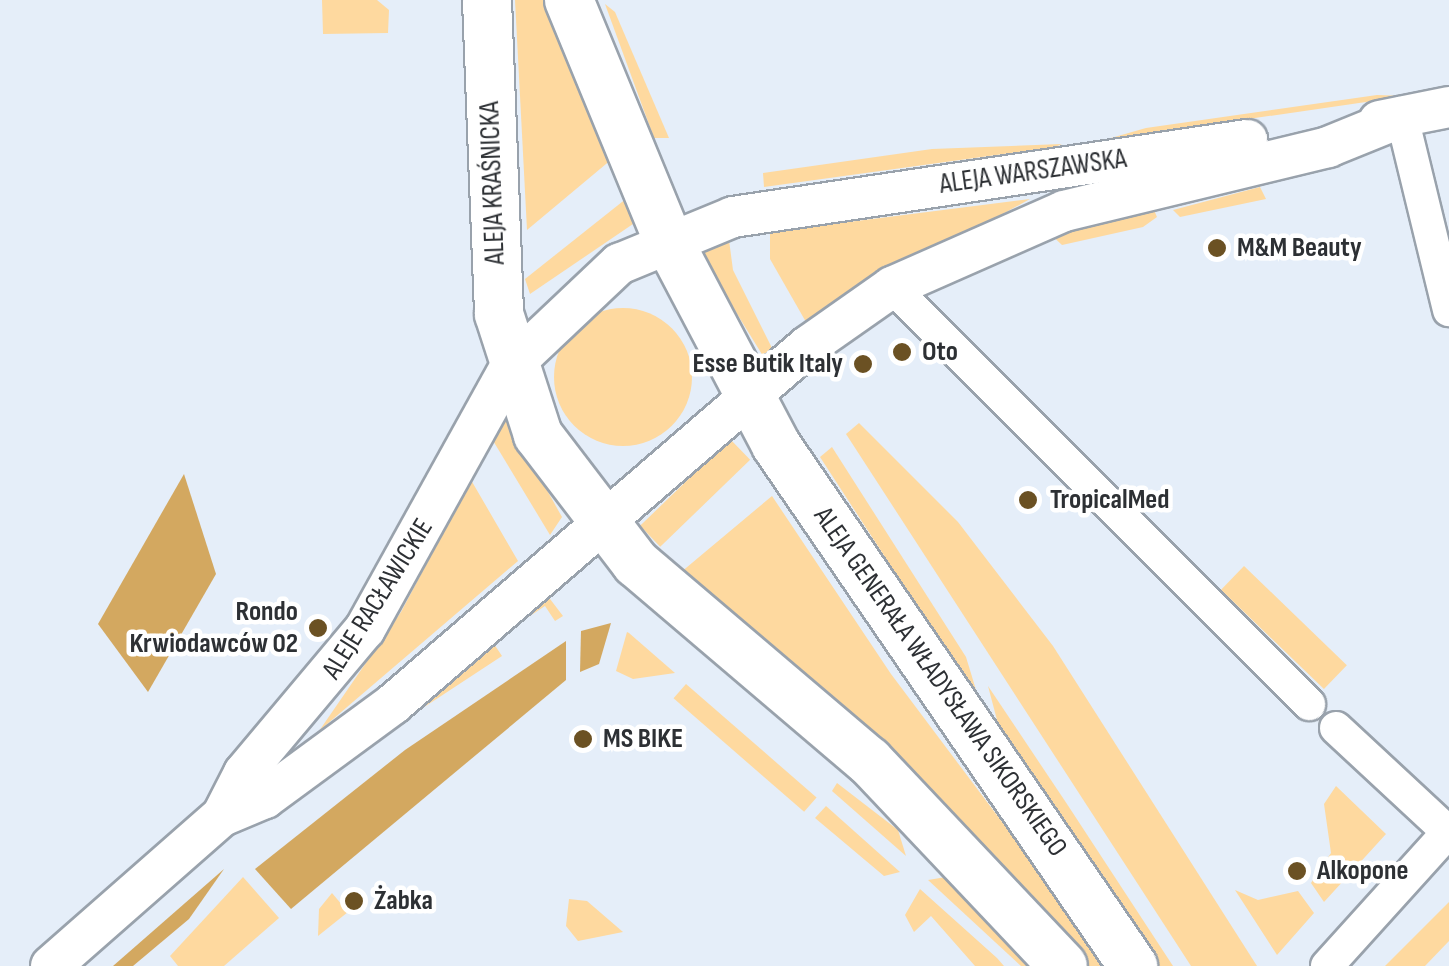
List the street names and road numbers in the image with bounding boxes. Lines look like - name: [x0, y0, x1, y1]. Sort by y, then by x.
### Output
- street label: ALEJA KRAŚNICKA: [473, 101, 513, 265]
- street label: ALEJA WARSZAWSKA: [937, 142, 1129, 202]
- street label: ALEJA GENERAŁA WŁADYSŁAWA SIKORSKIEGO: [806, 501, 1074, 863]
- street label: ALEJE RACŁAWICKIE: [315, 513, 441, 685]

